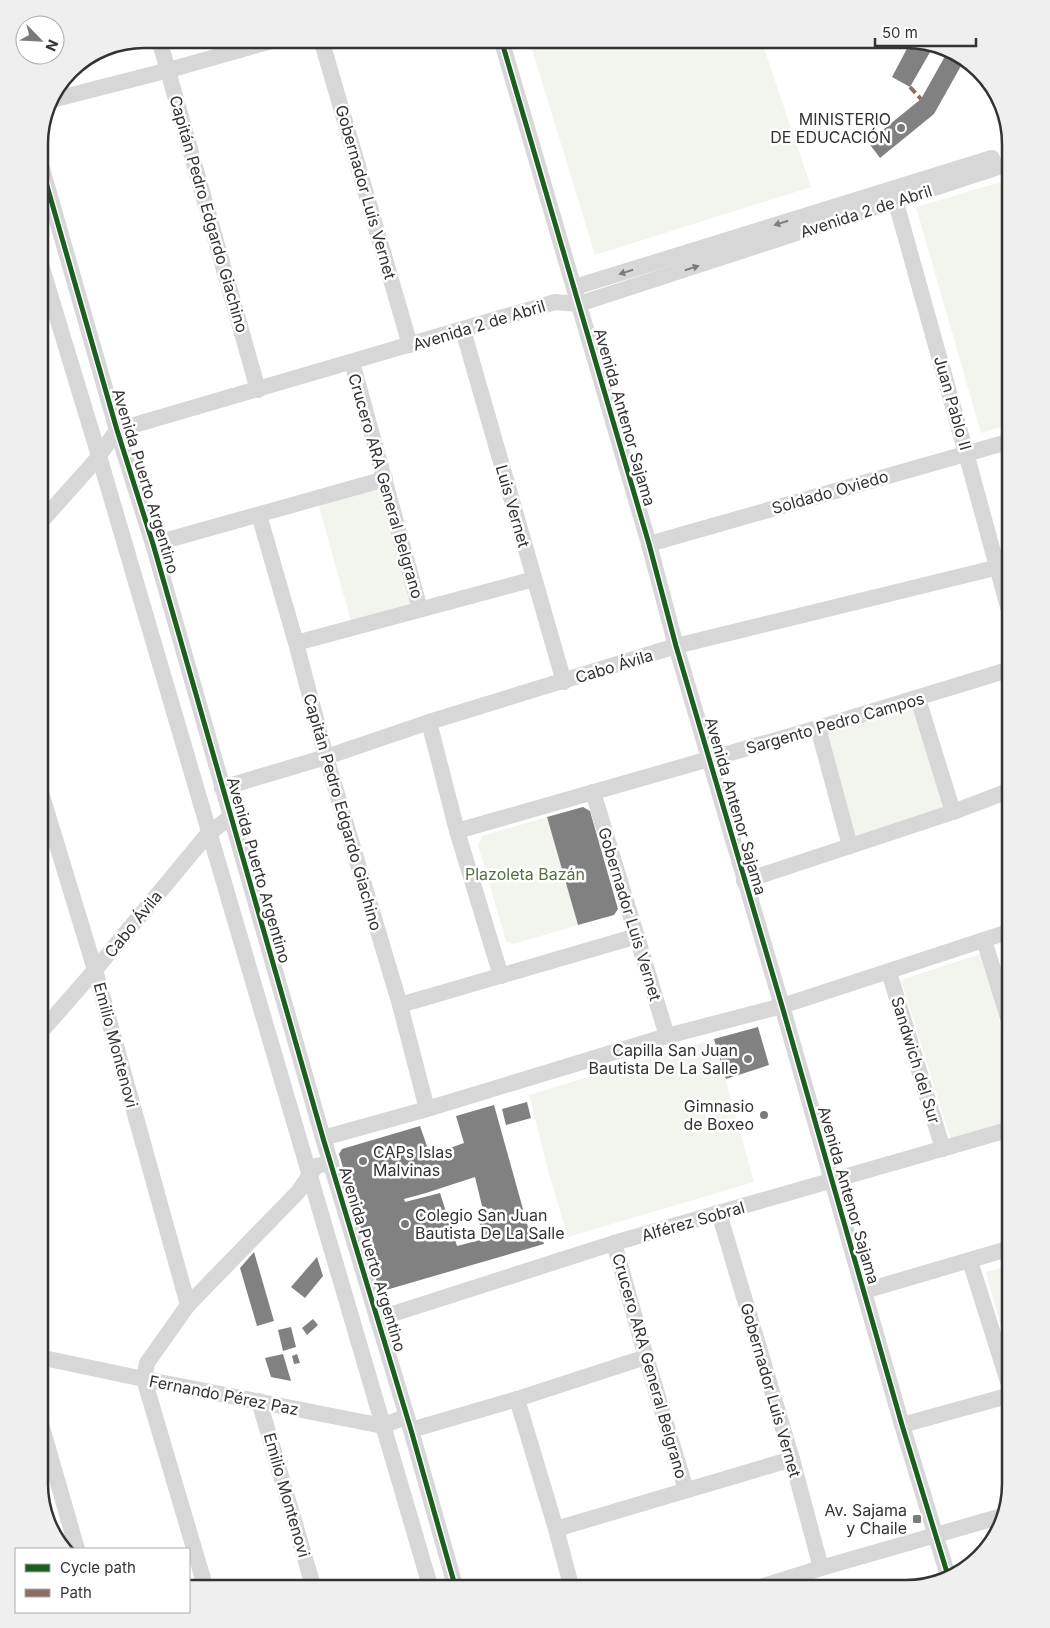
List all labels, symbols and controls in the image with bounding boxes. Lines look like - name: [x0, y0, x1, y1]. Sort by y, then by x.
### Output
- north arrow: [15, 15, 65, 65]
- scale bar: [875, 15, 976, 47]
- text: 50 m: [882, 23, 918, 42]
- text: N: [42, 37, 62, 54]
- street label: Capitán Pedro Edgardo Giachino: [165, 93, 253, 335]
- street label: Gobernador Luis Vernet: [332, 103, 400, 281]
- place label: MINISTERIO DE EDUCACIÓN: [770, 109, 891, 147]
- marker: MINISTERIO DE EDUCACIÓN: [895, 122, 907, 134]
- street label: Avenida 2 de Abril: [798, 180, 934, 242]
- one-way arrow: [773, 220, 788, 228]
- one-way arrow: [685, 263, 700, 271]
- one-way arrow: [618, 268, 633, 276]
- street label: Avenida 2 de Abril: [410, 295, 548, 355]
- street label: Avenida Antenor Sajama: [590, 326, 660, 508]
- street label: Juan Pablo II: [930, 354, 976, 452]
- street label: Crucero ARA General Belgrano: [344, 371, 428, 601]
- street label: Avenida Puerto Argentino: [108, 386, 184, 576]
- street label: Luis Vernet: [492, 462, 534, 550]
- street label: Soldado Oviedo: [769, 466, 891, 518]
- street label: Cabo Ávila: [573, 645, 655, 687]
- street label: Sargento Pedro Campos: [744, 688, 926, 758]
- street label: Capitán Pedro Edgardo Giachino: [299, 691, 387, 933]
- street label: Avenida Antenor Sajama: [701, 715, 771, 897]
- street label: Avenida Puerto Argentino: [223, 775, 295, 965]
- street label: Gobernador Luis Vernet: [594, 825, 666, 1003]
- park label: Plazoleta Bazán: [465, 864, 585, 884]
- street label: Cabo Ávila: [100, 887, 166, 961]
- street label: Emilio Montenovi: [90, 980, 142, 1110]
- street label: Sandwich del Sur: [887, 994, 945, 1126]
- place label: Capilla San Juan Bautista De La Salle: [589, 1040, 738, 1078]
- marker: Capilla San Juan Bautista De La Salle: [742, 1053, 754, 1065]
- place label: Gimnasio de Boxeo: [683, 1096, 754, 1134]
- street label: Avenida Antenor Sajama: [814, 1104, 884, 1286]
- marker: Gimnasio de Boxeo: [758, 1109, 770, 1121]
- place label: CAPs Islas Malvinas: [373, 1142, 453, 1180]
- marker: CAPs Islas Malvinas: [357, 1155, 369, 1167]
- street label: Avenida Puerto Argentino: [335, 1164, 411, 1354]
- street label: Alférez Sobral: [639, 1197, 747, 1245]
- place label: Colegio San Juan Bautista De La Salle: [415, 1205, 565, 1243]
- marker: Colegio San Juan Bautista De La Salle: [399, 1218, 411, 1230]
- street label: Crucero ARA General Belgrano: [608, 1251, 692, 1481]
- street label: Gobernador Luis Vernet: [737, 1301, 805, 1479]
- street label: Fernando Pérez Paz: [148, 1371, 300, 1419]
- street label: Emilio Montenovi: [260, 1430, 314, 1560]
- place label: Av. Sajama y Chaile: [825, 1500, 907, 1538]
- marker: Av. Sajama y Chaile: [911, 1513, 923, 1525]
- legend: [15, 1548, 190, 1613]
- text: Cycle path: [60, 1558, 136, 1577]
- text: Path: [60, 1583, 92, 1602]

